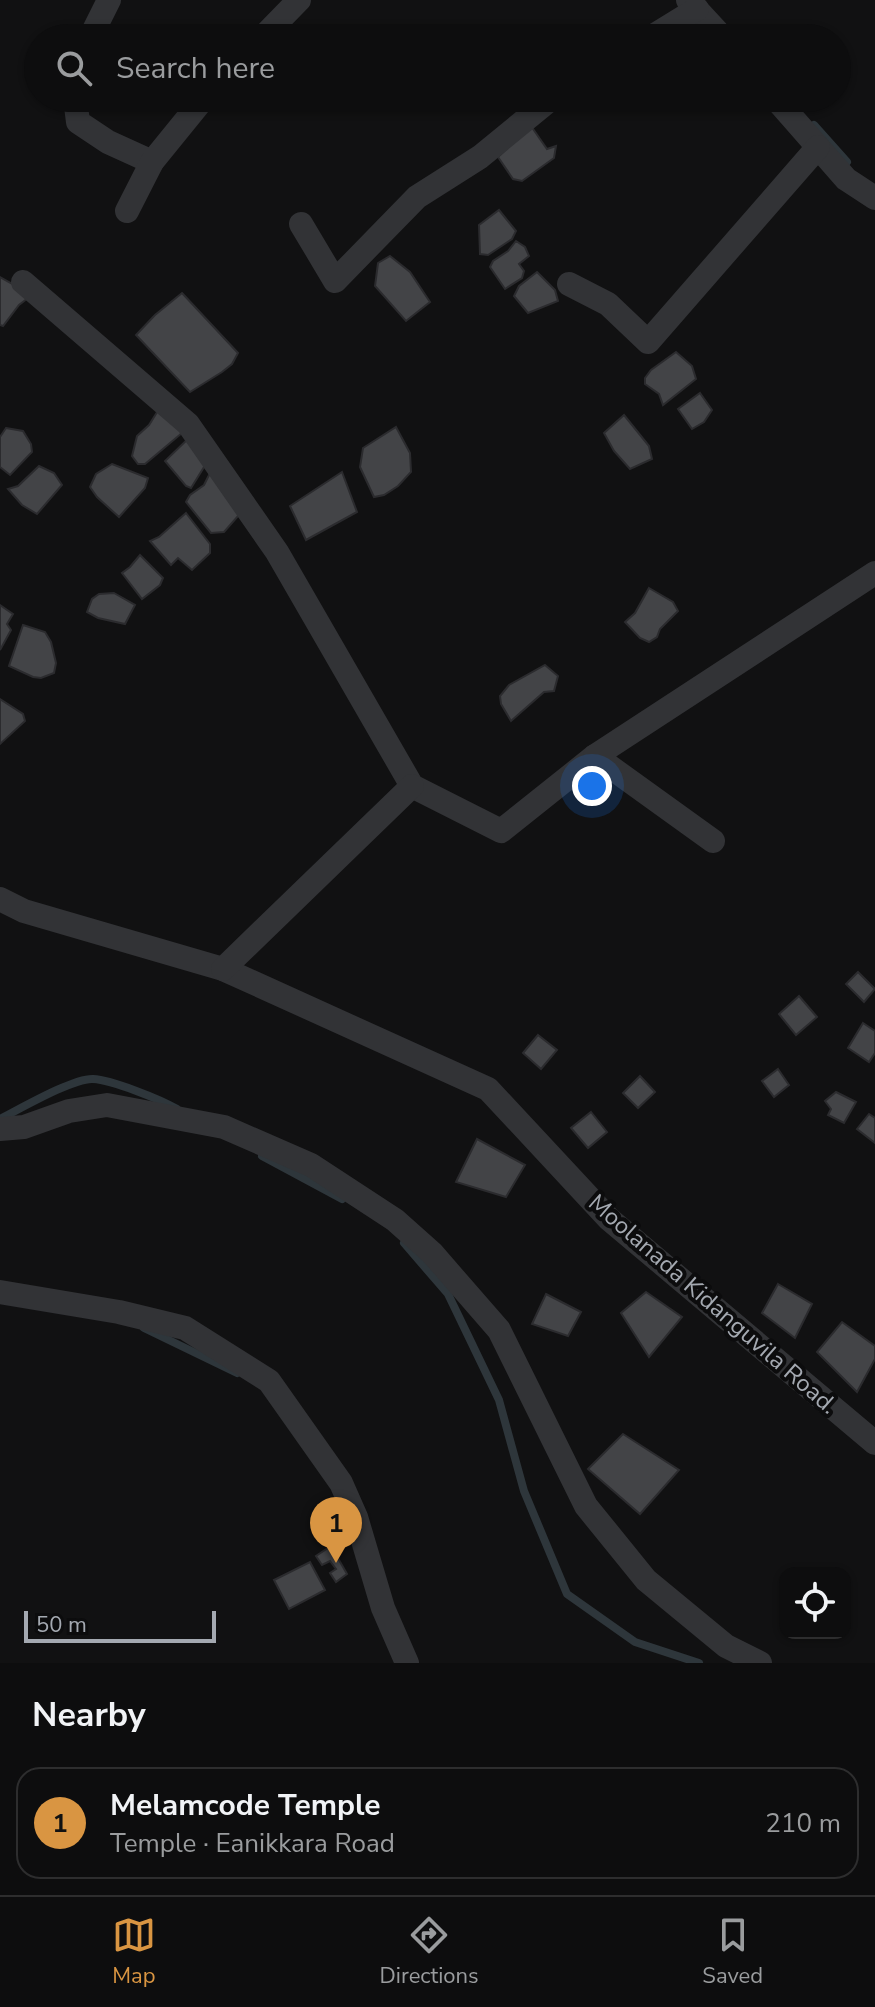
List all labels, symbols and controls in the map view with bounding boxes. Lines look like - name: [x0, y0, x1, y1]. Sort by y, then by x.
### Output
- search box: [24, 24, 851, 112]
- icon: search: [52, 46, 96, 90]
- text: Search here: [116, 48, 275, 89]
- your location: [572, 766, 612, 806]
- street label: Moolanada Kidanguvila Road.: [582, 1187, 844, 1421]
- pin: 1: [310, 1497, 362, 1563]
- map controls: [779, 1567, 851, 1639]
- button: locate: [779, 1567, 851, 1639]
- scale bar: [24, 1607, 216, 1643]
- text: 50 m: [36, 1610, 87, 1640]
- text: Nearby: [32, 1692, 146, 1738]
- text: Melamcode Temple: [110, 1785, 381, 1826]
- text: 1: [52, 1806, 68, 1841]
- text: 210 m: [765, 1806, 841, 1841]
- text: Temple · Eanikkara Road: [110, 1826, 395, 1861]
- tab: Map: [112, 1913, 156, 1991]
- tab: Directions: [380, 1913, 479, 1991]
- tab: Saved: [702, 1913, 763, 1991]

